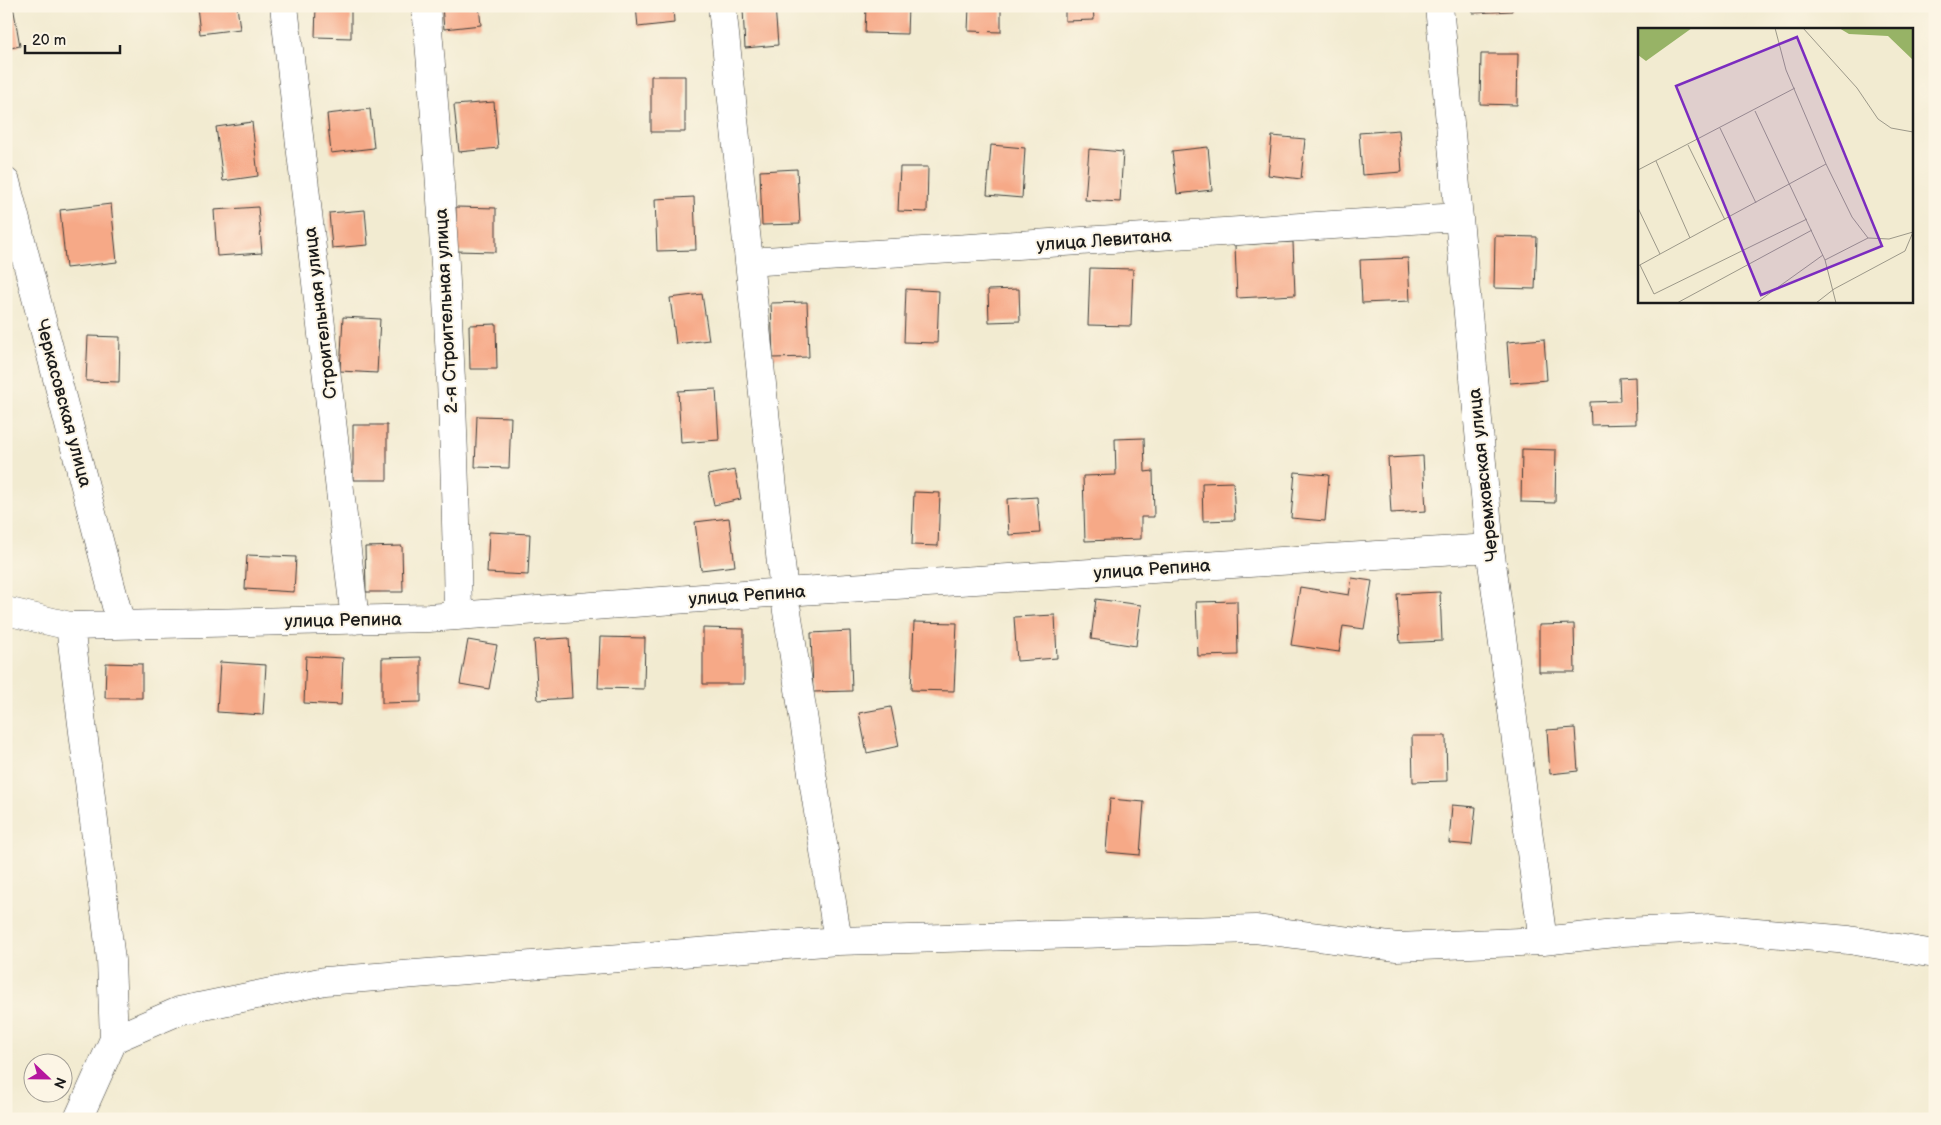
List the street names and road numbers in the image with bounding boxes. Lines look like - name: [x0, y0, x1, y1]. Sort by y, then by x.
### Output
- street label: 2-я Строительная улица: [431, 208, 462, 414]
- street label: Строительная улица: [299, 225, 341, 400]
- street label: улица Левитана: [1036, 225, 1172, 256]
- street label: Черкасовская улица: [31, 317, 96, 490]
- street label: Черемховская улица: [1464, 387, 1503, 563]
- street label: улица Репина: [1093, 555, 1212, 584]
- street label: улица Репина: [688, 581, 807, 610]
- street label: улица Репина: [284, 609, 402, 632]

